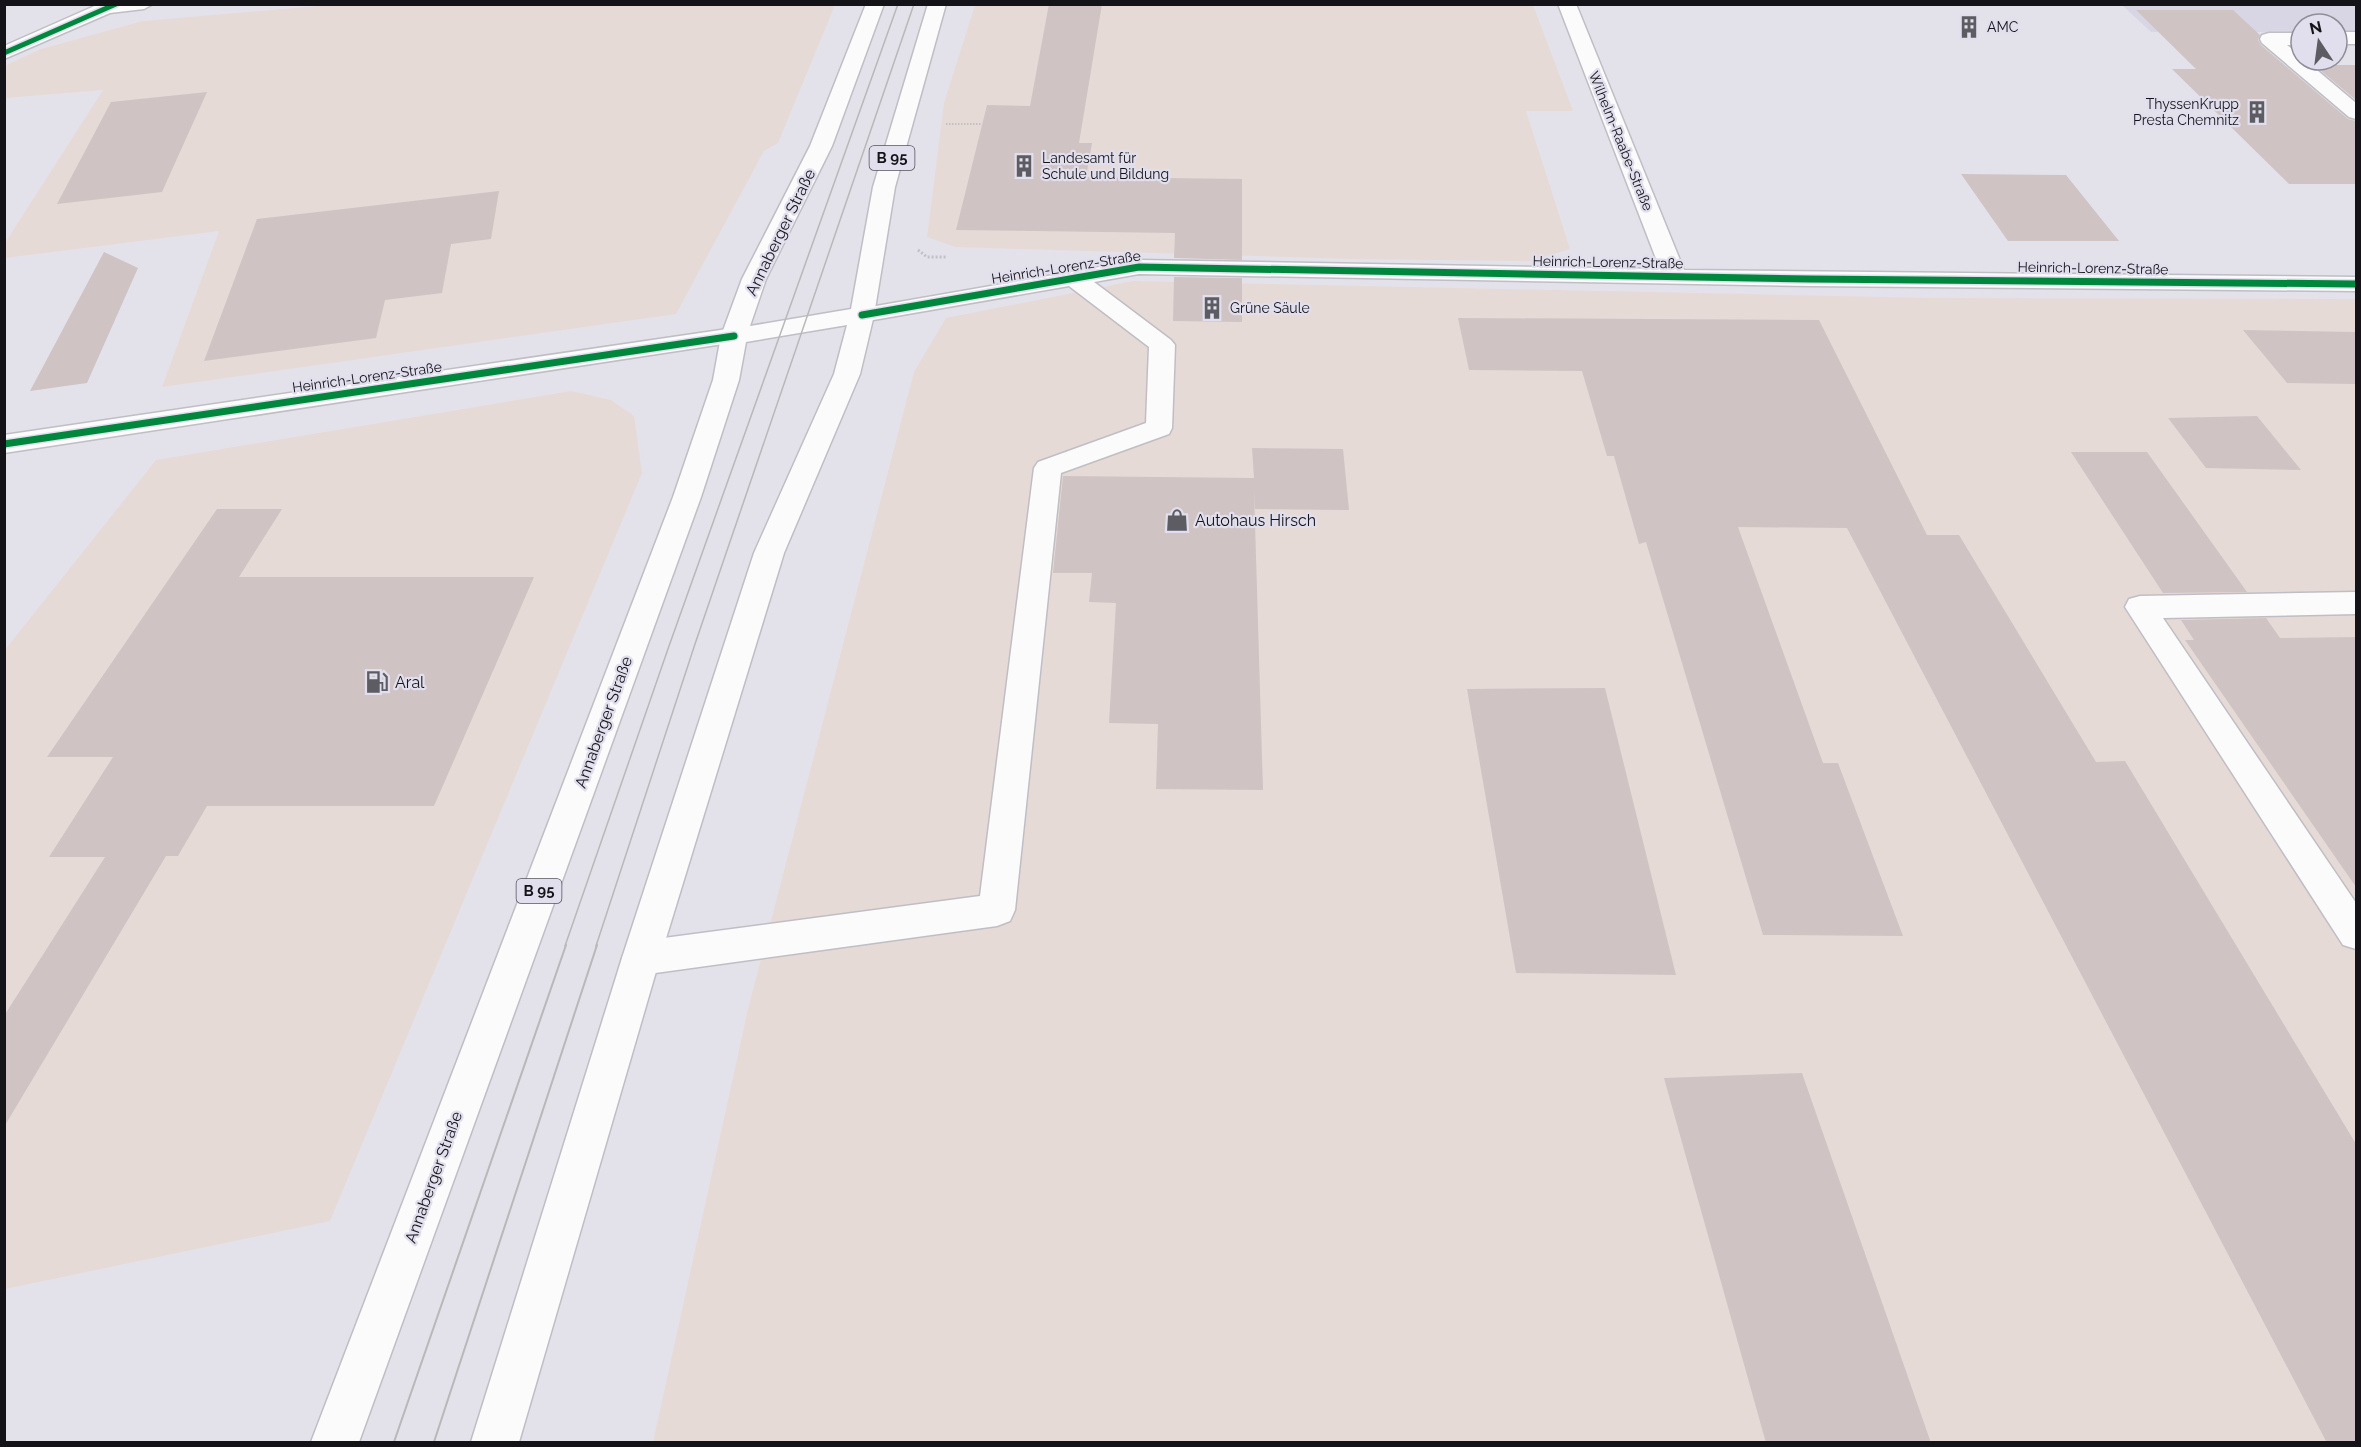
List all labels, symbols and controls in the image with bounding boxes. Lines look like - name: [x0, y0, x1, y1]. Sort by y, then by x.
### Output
- north arrow: [2289, 12, 2349, 72]
- building icon: AMC: [1956, 14, 1982, 40]
- text: N: [2308, 17, 2324, 39]
- place label: AMC: [1987, 19, 2019, 35]
- street label: Wilhelm-Raabe-Straße: [1586, 69, 1656, 213]
- place label: ThyssenKrupp Presta Chemnitz: [2133, 96, 2239, 128]
- building icon: ThyssenKrupp Presta Chemnitz: [2244, 99, 2270, 125]
- road number: B 95: [870, 146, 914, 170]
- place label: Landesamt für Schule und Bildung: [1042, 150, 1169, 182]
- building icon: Landesamt für Schule und Bildung: [1011, 153, 1037, 179]
- street label: Annaberger Straße: [741, 166, 819, 299]
- street label: Heinrich-Lorenz-Straße: [990, 247, 1142, 287]
- street label: Heinrich-Lorenz-Straße: [1532, 253, 1684, 271]
- street label: Heinrich-Lorenz-Straße: [2017, 259, 2169, 277]
- building icon: Grüne Säule: [1199, 295, 1225, 321]
- place label: Grüne Säule: [1230, 300, 1310, 316]
- street label: Heinrich-Lorenz-Straße: [291, 359, 443, 395]
- shop icon: Autohaus Hirsch: [1164, 507, 1190, 533]
- place label: Autohaus Hirsch: [1195, 511, 1316, 530]
- street label: Annaberger Straße: [571, 654, 636, 791]
- fuel station icon: Aral: [364, 669, 390, 695]
- place label: Aral: [395, 673, 425, 692]
- road number: B 95: [516, 879, 562, 903]
- street label: Annaberger Straße: [401, 1109, 466, 1246]

